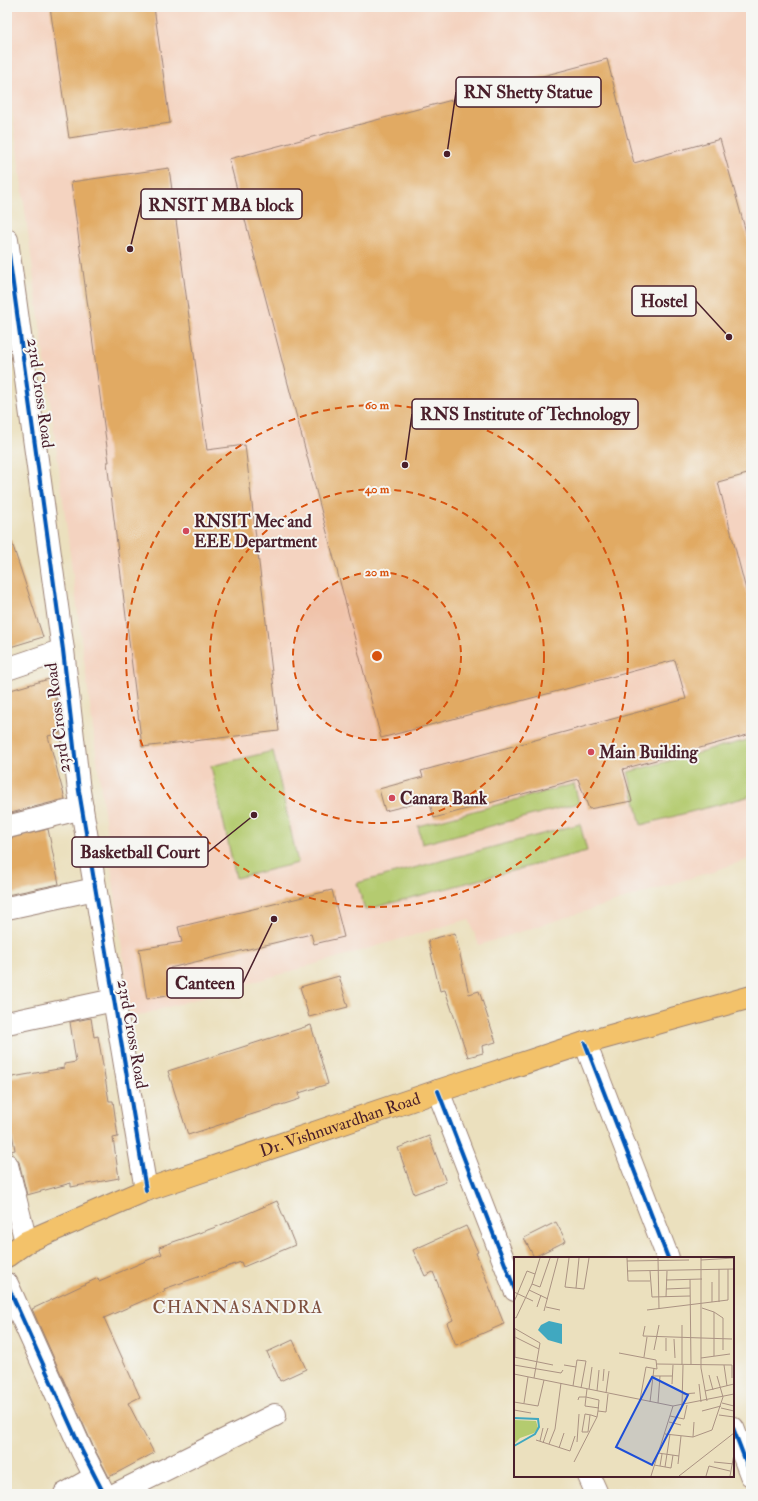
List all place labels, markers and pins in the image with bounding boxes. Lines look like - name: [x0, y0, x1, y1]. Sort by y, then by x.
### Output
- callout: RN Shetty Statue: [456, 77, 601, 107]
- callout: RNSIT MBA block: [141, 189, 302, 219]
- callout: Hostel: [632, 286, 696, 316]
- callout: RNS Institute of Technology: [412, 399, 638, 429]
- place label: RNSIT Mec and EEE Department: [194, 511, 318, 553]
- marker: RNSIT Mec and EEE Department: [181, 526, 191, 536]
- centre of rings: [370, 649, 384, 663]
- place label: Main Building: [598, 742, 699, 764]
- marker: Main Building: [586, 747, 596, 757]
- place label: Canara Bank: [400, 788, 488, 809]
- marker: Canara Bank: [387, 793, 397, 803]
- callout: Basketball Court: [72, 837, 208, 867]
- callout: Canteen: [167, 968, 243, 998]

